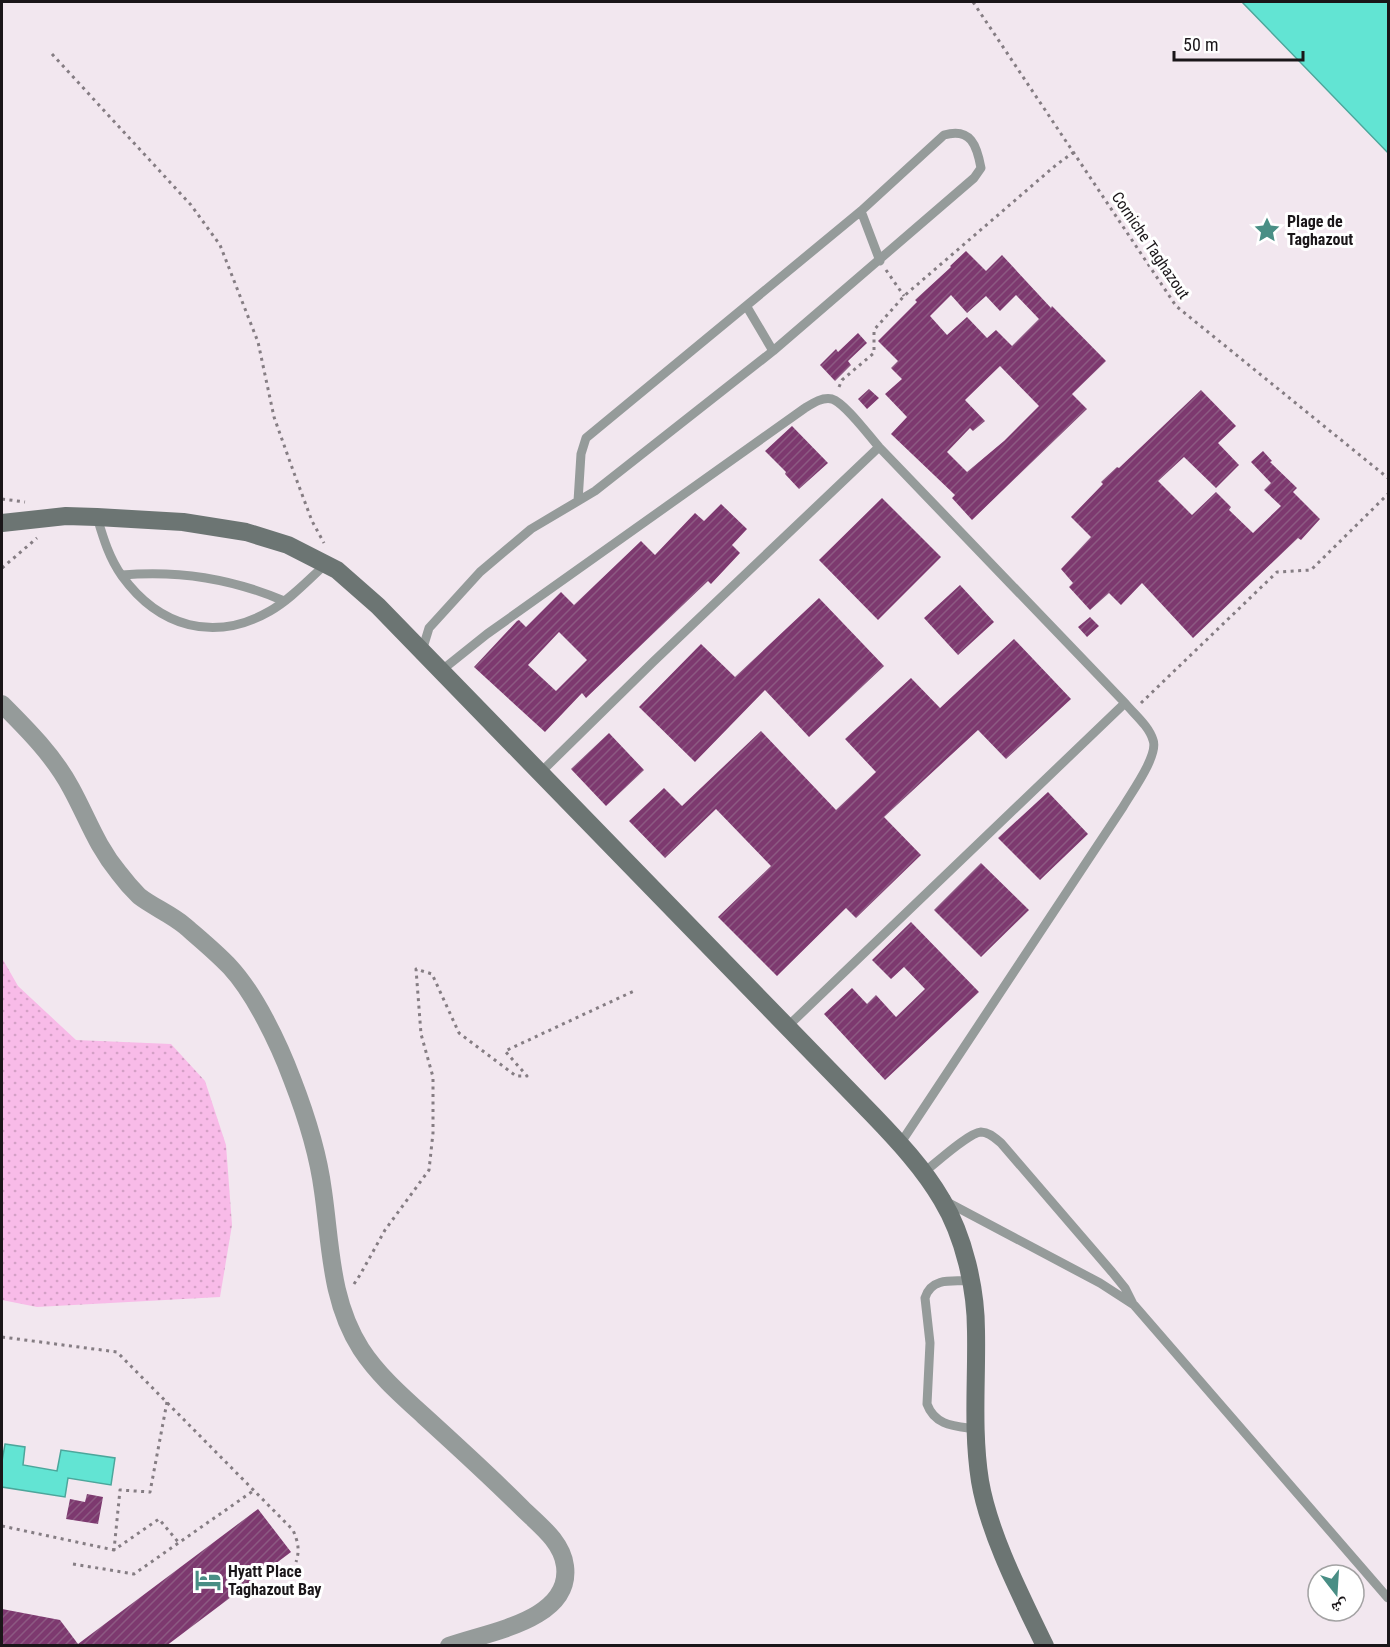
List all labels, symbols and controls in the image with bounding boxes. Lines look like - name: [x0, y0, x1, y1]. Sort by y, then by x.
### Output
- scale bar: [1174, 24, 1303, 62]
- text: 50 m: [1183, 34, 1218, 55]
- street label: Corniche Taghazout: [1108, 188, 1194, 303]
- place label: Plage de Taghazout: [1287, 212, 1353, 249]
- place icon: Plage de Taghazout: [1252, 215, 1282, 245]
- place label: Hyatt Place Taghazout Bay: [228, 1562, 321, 1599]
- north arrow: [1306, 1563, 1366, 1623]
- hotel icon: Hyatt Place Taghazout Bay: [193, 1565, 223, 1595]
- text: ش: [1329, 1595, 1351, 1618]

